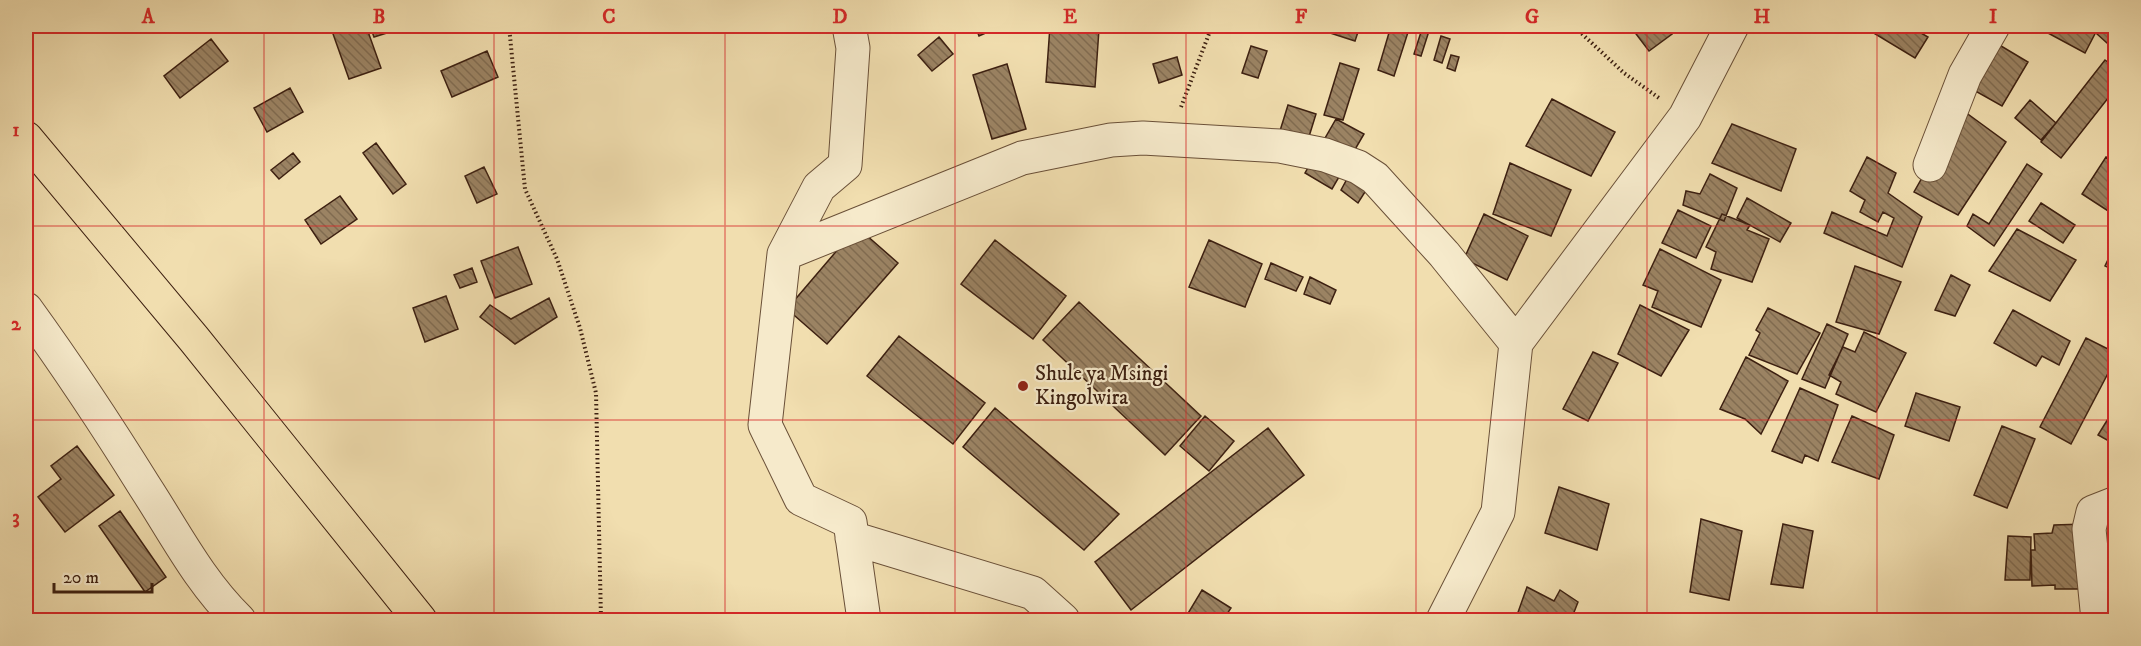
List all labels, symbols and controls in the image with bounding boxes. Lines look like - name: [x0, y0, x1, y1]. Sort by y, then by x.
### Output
- text: A: [141, 5, 156, 30]
- text: B: [373, 5, 385, 30]
- text: C: [602, 5, 616, 30]
- text: D: [833, 5, 848, 30]
- text: E: [1063, 5, 1077, 30]
- text: F: [1295, 5, 1308, 30]
- text: G: [1525, 5, 1539, 30]
- text: H: [1754, 5, 1771, 30]
- text: I: [1989, 5, 1997, 30]
- text: 1: [12, 118, 20, 143]
- text: 2: [11, 312, 22, 337]
- place label: Shule ya Msingi Kingolwira: [1035, 361, 1168, 411]
- marker: Shule ya Msingi Kingolwira: [1016, 379, 1030, 393]
- text: 3: [12, 505, 20, 530]
- scale bar: [54, 556, 152, 594]
- text: 20 m: [63, 567, 99, 589]

